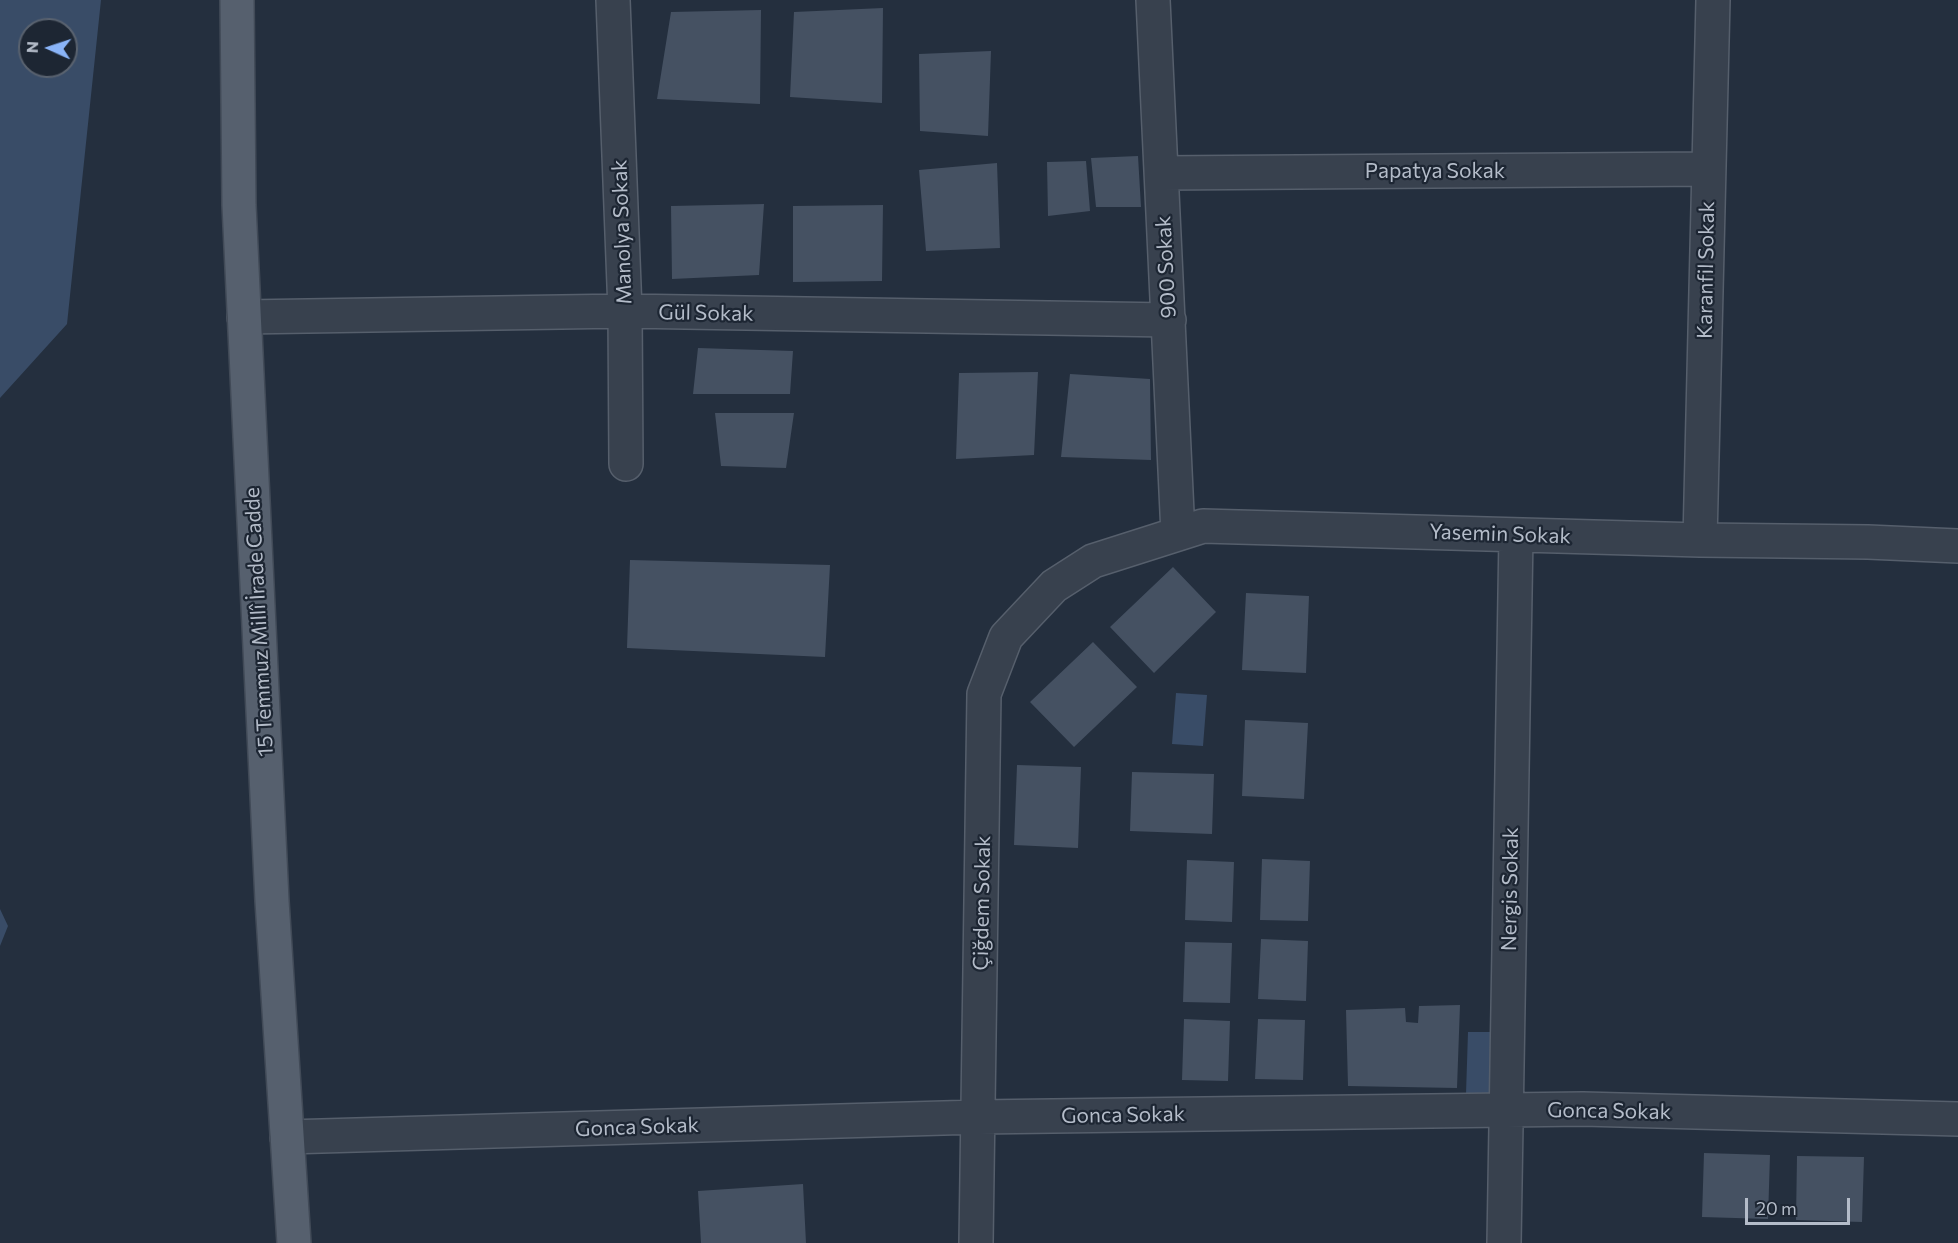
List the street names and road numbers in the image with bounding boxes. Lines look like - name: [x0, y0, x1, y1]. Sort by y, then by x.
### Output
- street label: Papatya Sokak: [1365, 158, 1505, 184]
- street label: Manolya Sokak: [607, 159, 637, 305]
- street label: Karanfil Sokak: [1692, 201, 1720, 339]
- street label: 900 Sokak: [1151, 215, 1181, 319]
- street label: Gül Sokak: [658, 300, 754, 326]
- street label: 15 Temmuz Millî İrade Cadde: [239, 487, 279, 757]
- street label: Yasemin Sokak: [1429, 519, 1571, 549]
- street label: Nergis Sokak: [1496, 827, 1524, 951]
- street label: Çiğdem Sokak: [968, 835, 996, 971]
- street label: Gonca Sokak: [1547, 1097, 1671, 1125]
- street label: Gonca Sokak: [1061, 1101, 1185, 1129]
- street label: Gonca Sokak: [575, 1112, 699, 1142]

